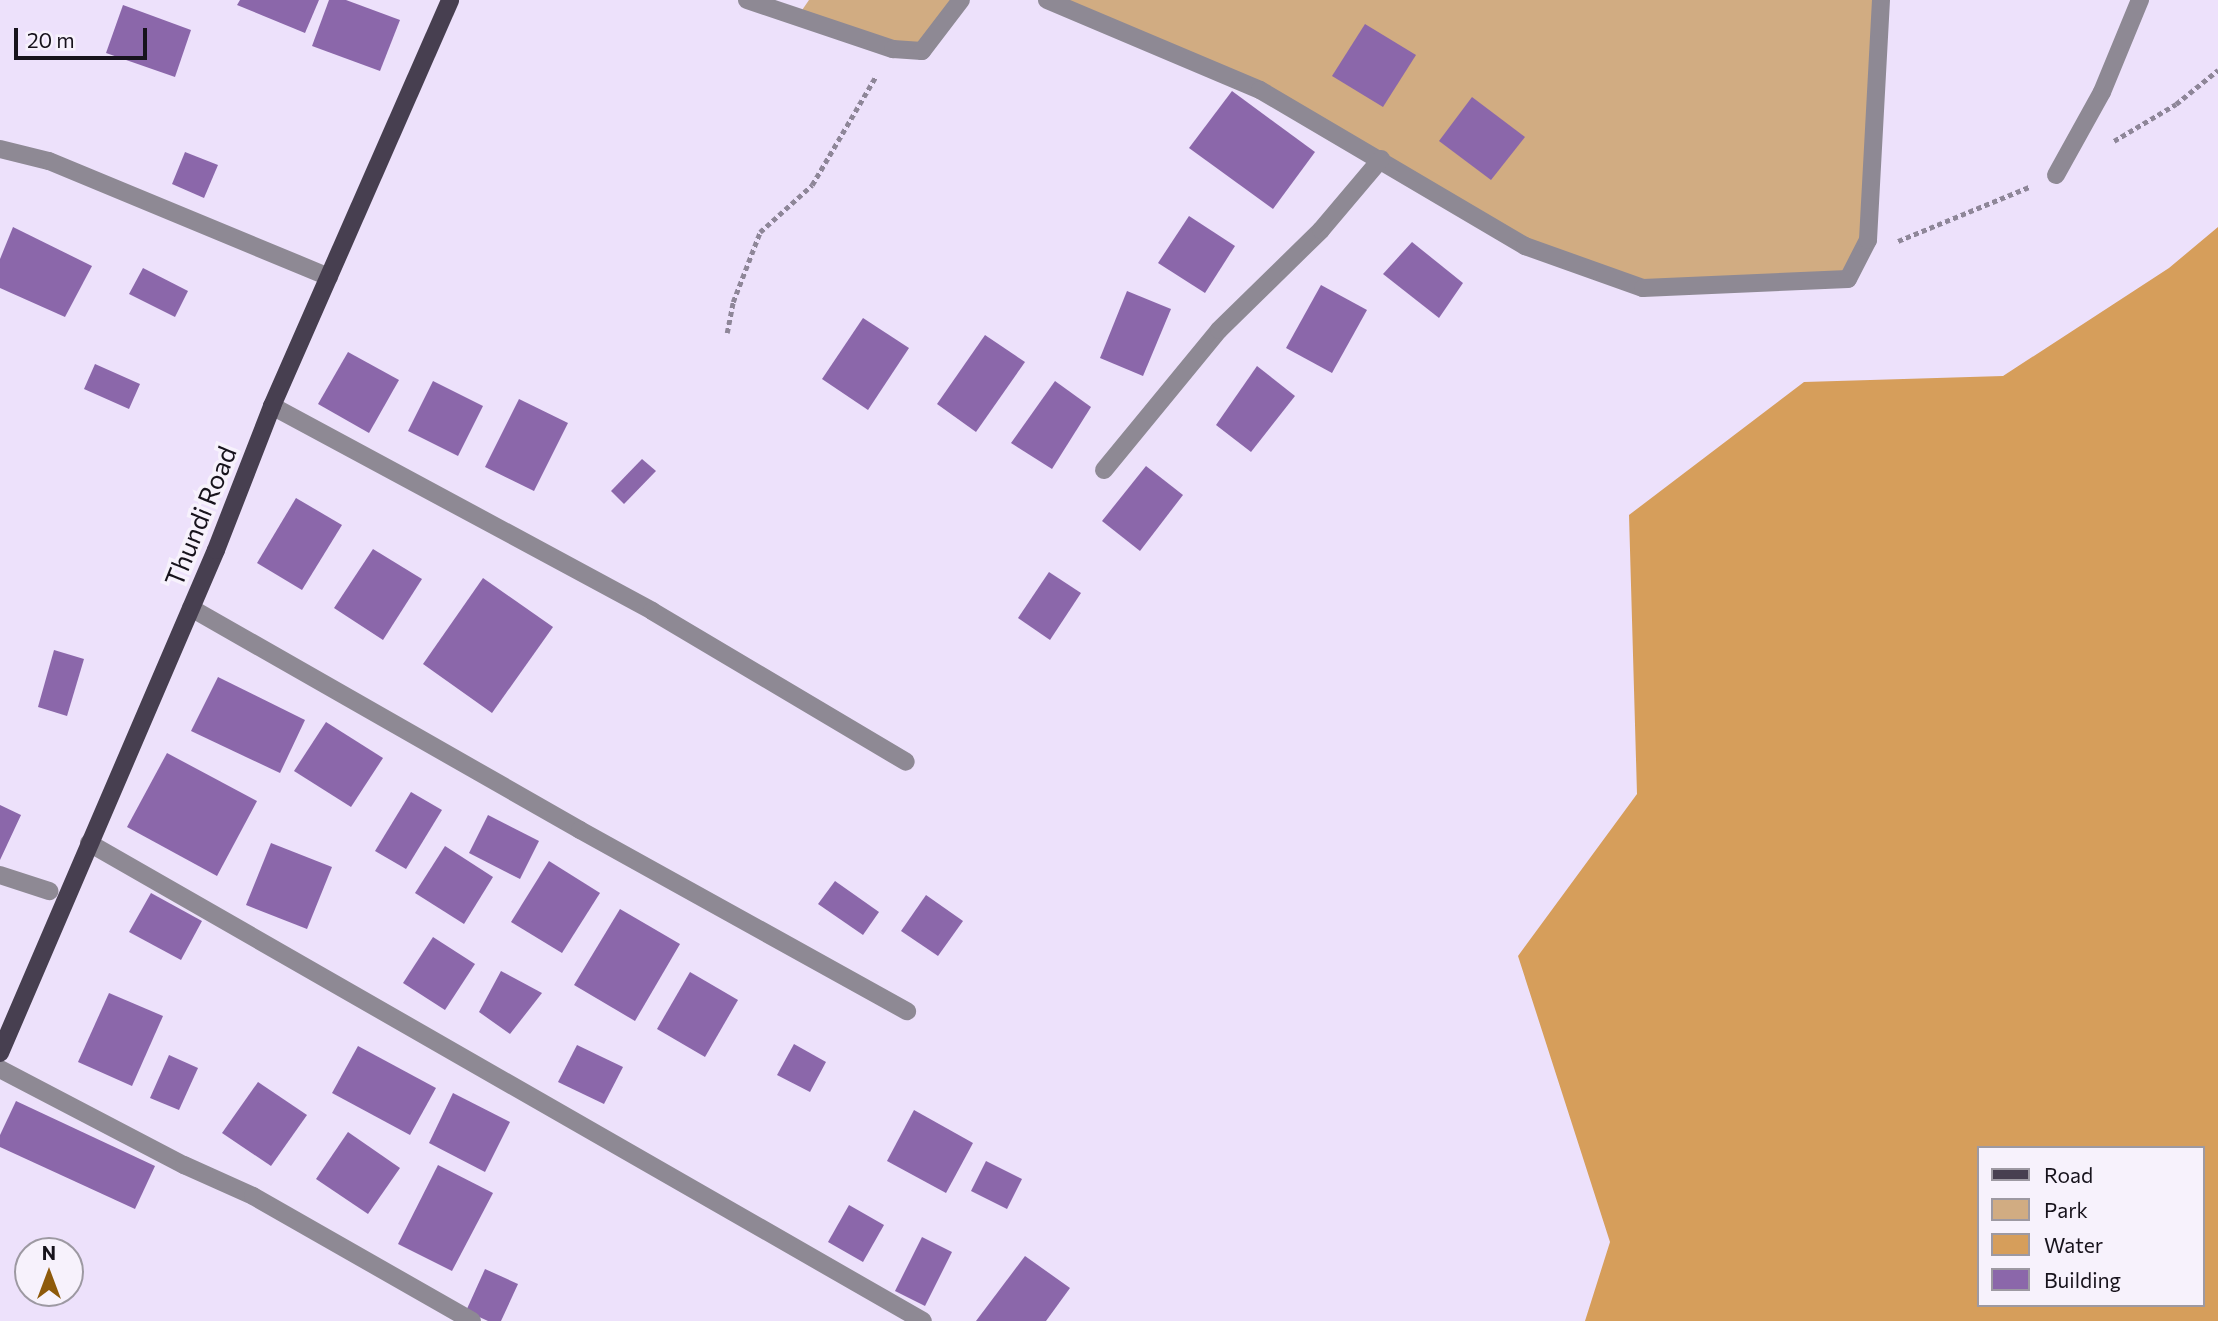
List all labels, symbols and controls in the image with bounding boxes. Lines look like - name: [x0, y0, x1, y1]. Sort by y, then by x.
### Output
- scale bar: [18, 14, 150, 58]
- text: 20 m: [27, 27, 75, 52]
- street label: Thundi Road: [158, 441, 242, 591]
- legend: [1976, 1146, 2204, 1307]
- text: Road: [2044, 1162, 2093, 1187]
- text: Park: [2044, 1197, 2088, 1222]
- text: Water: [2044, 1232, 2103, 1257]
- north arrow: [14, 1237, 84, 1307]
- text: N: [42, 1241, 56, 1264]
- text: Building: [2044, 1267, 2121, 1292]

